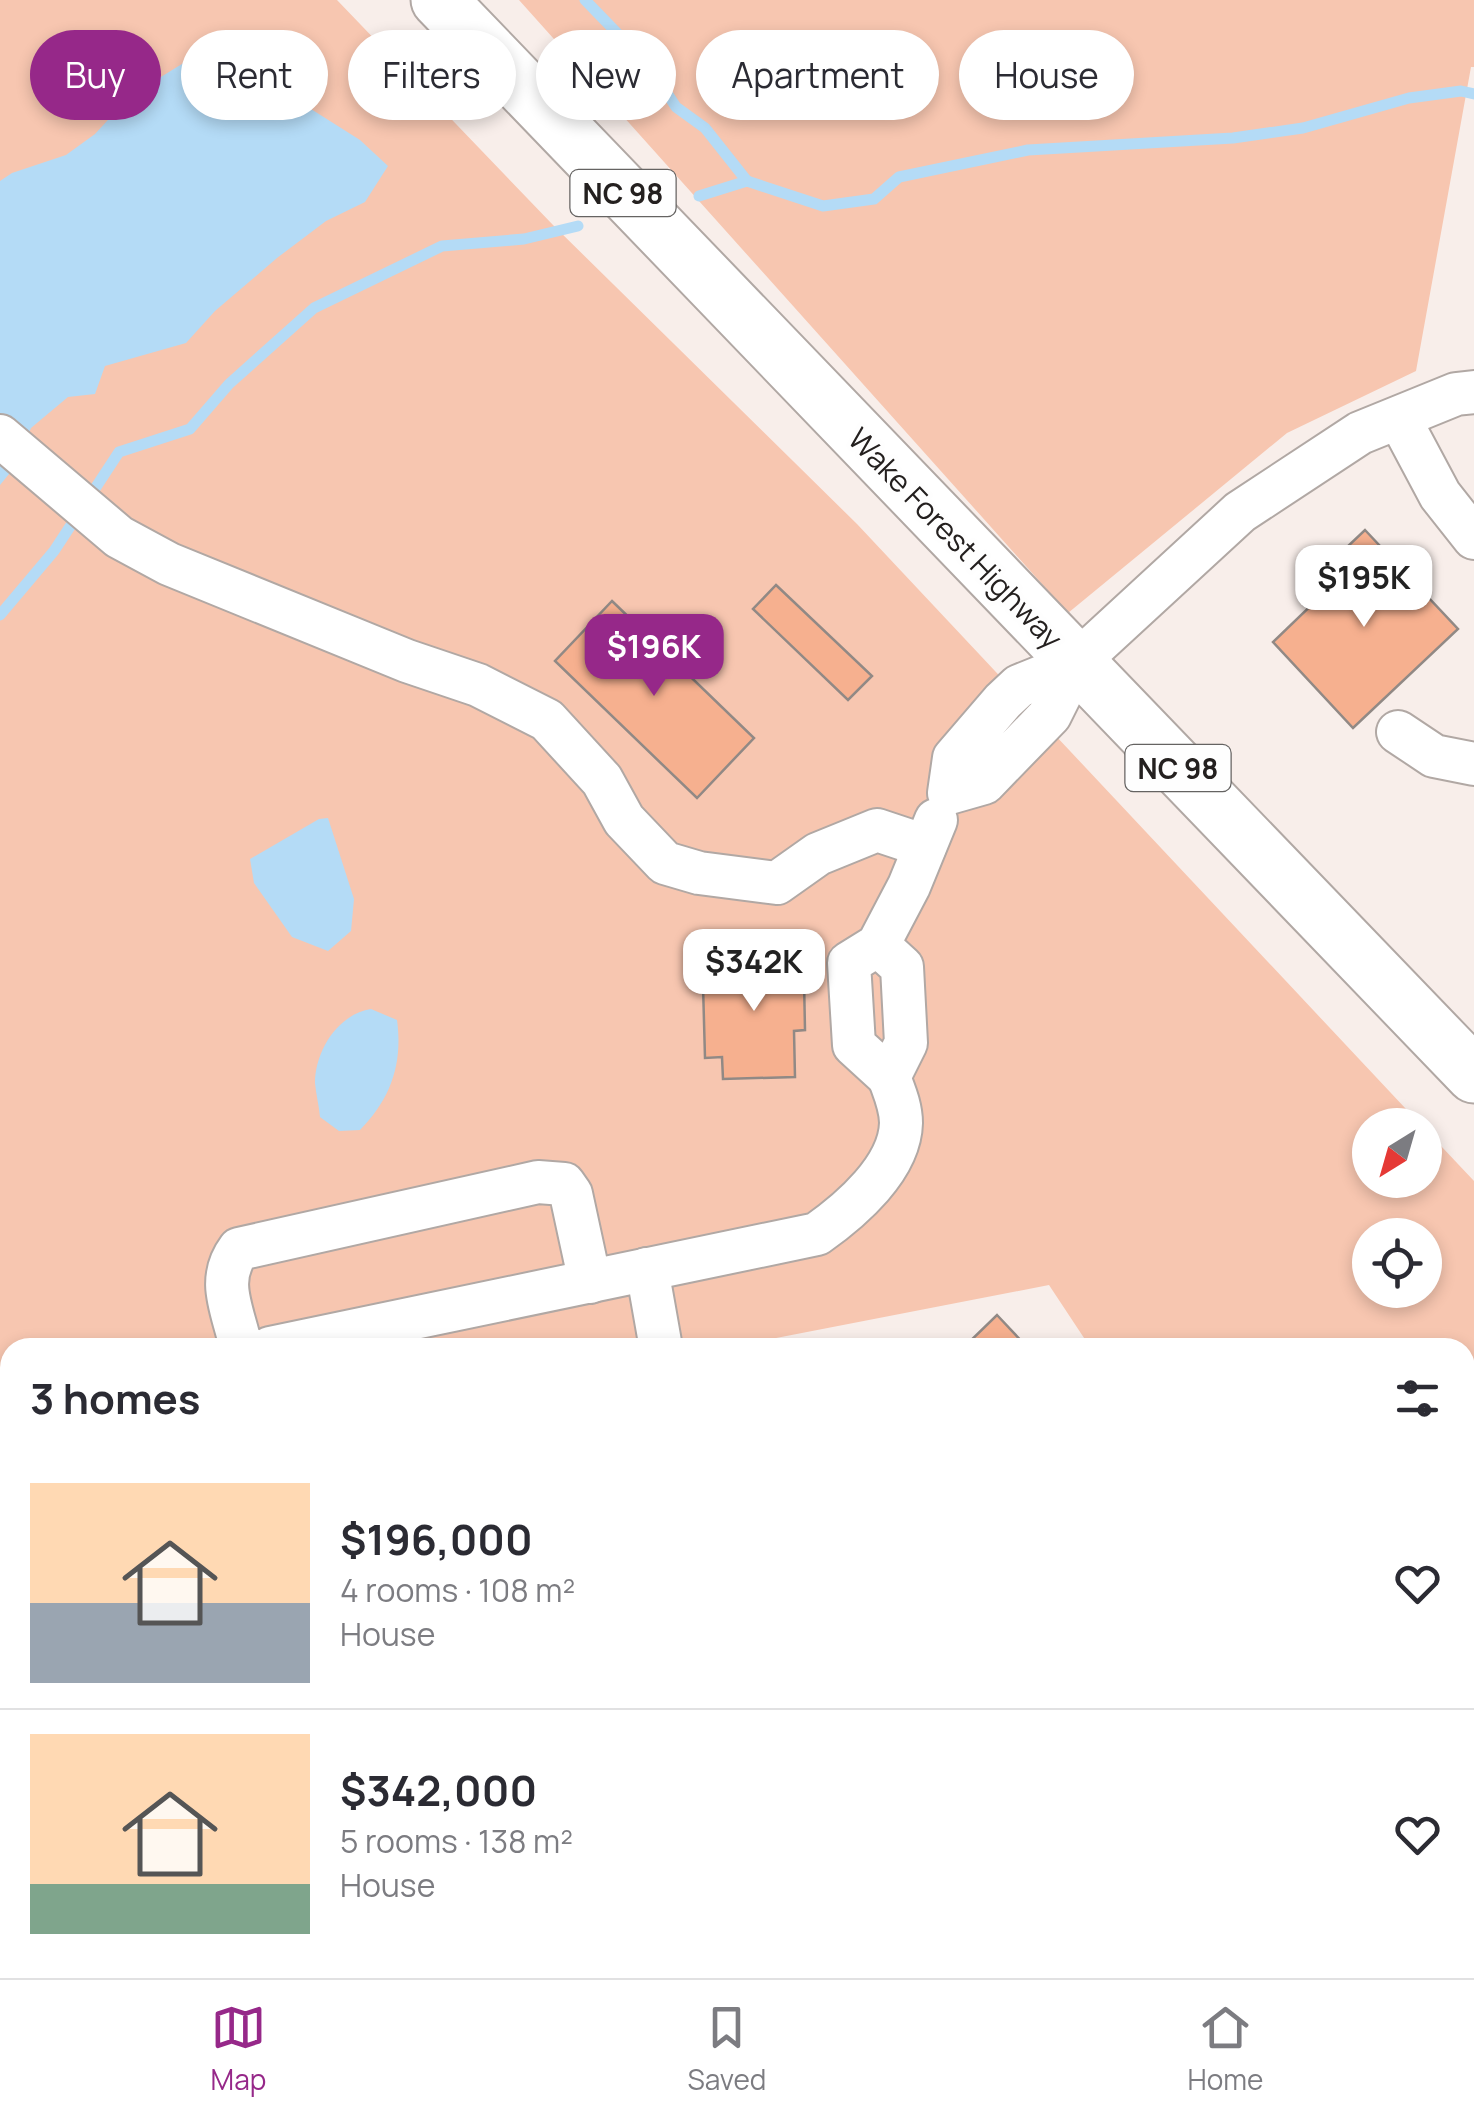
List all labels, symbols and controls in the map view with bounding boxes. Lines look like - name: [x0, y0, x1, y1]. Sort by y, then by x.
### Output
- chip: Buy: [30, 30, 161, 120]
- chip: Rent: [181, 30, 328, 120]
- chip: Filters: [348, 30, 516, 120]
- chip: New: [536, 30, 676, 120]
- chip: Apartment: [696, 30, 939, 120]
- chip: House: [959, 30, 1134, 120]
- road number: NC 98: [570, 170, 676, 216]
- street label: Wake Forest Highway: [840, 419, 1072, 658]
- pin: $195K: [1294, 545, 1434, 630]
- text: $195K: [1317, 555, 1411, 599]
- pin: $196K: [584, 614, 724, 699]
- text: $196K: [607, 624, 701, 668]
- road number: NC 98: [1126, 745, 1230, 791]
- pin: $342K: [684, 929, 824, 1014]
- text: $342K: [705, 939, 803, 983]
- north arrow: [1352, 1108, 1442, 1198]
- map controls: [1352, 1108, 1442, 1308]
- button: locate: [1352, 1218, 1442, 1308]
- text: 3 homes: [30, 1369, 200, 1427]
- icon: filters: [1390, 1371, 1445, 1426]
- text: $196,000: [340, 1510, 533, 1568]
- icon: home: [110, 1523, 230, 1643]
- icon: heart: [1390, 1556, 1445, 1611]
- text: 4 rooms · 108 m²: [340, 1568, 575, 1612]
- text: House: [340, 1612, 435, 1656]
- text: $342,000: [340, 1761, 537, 1819]
- icon: home: [110, 1774, 230, 1894]
- icon: heart: [1390, 1807, 1445, 1862]
- text: 5 rooms · 138 m²: [340, 1819, 573, 1863]
- text: House: [340, 1863, 435, 1907]
- tab: Map: [211, 2000, 266, 2098]
- tab: Saved: [688, 2000, 766, 2098]
- tab: Home: [1188, 2000, 1263, 2098]

